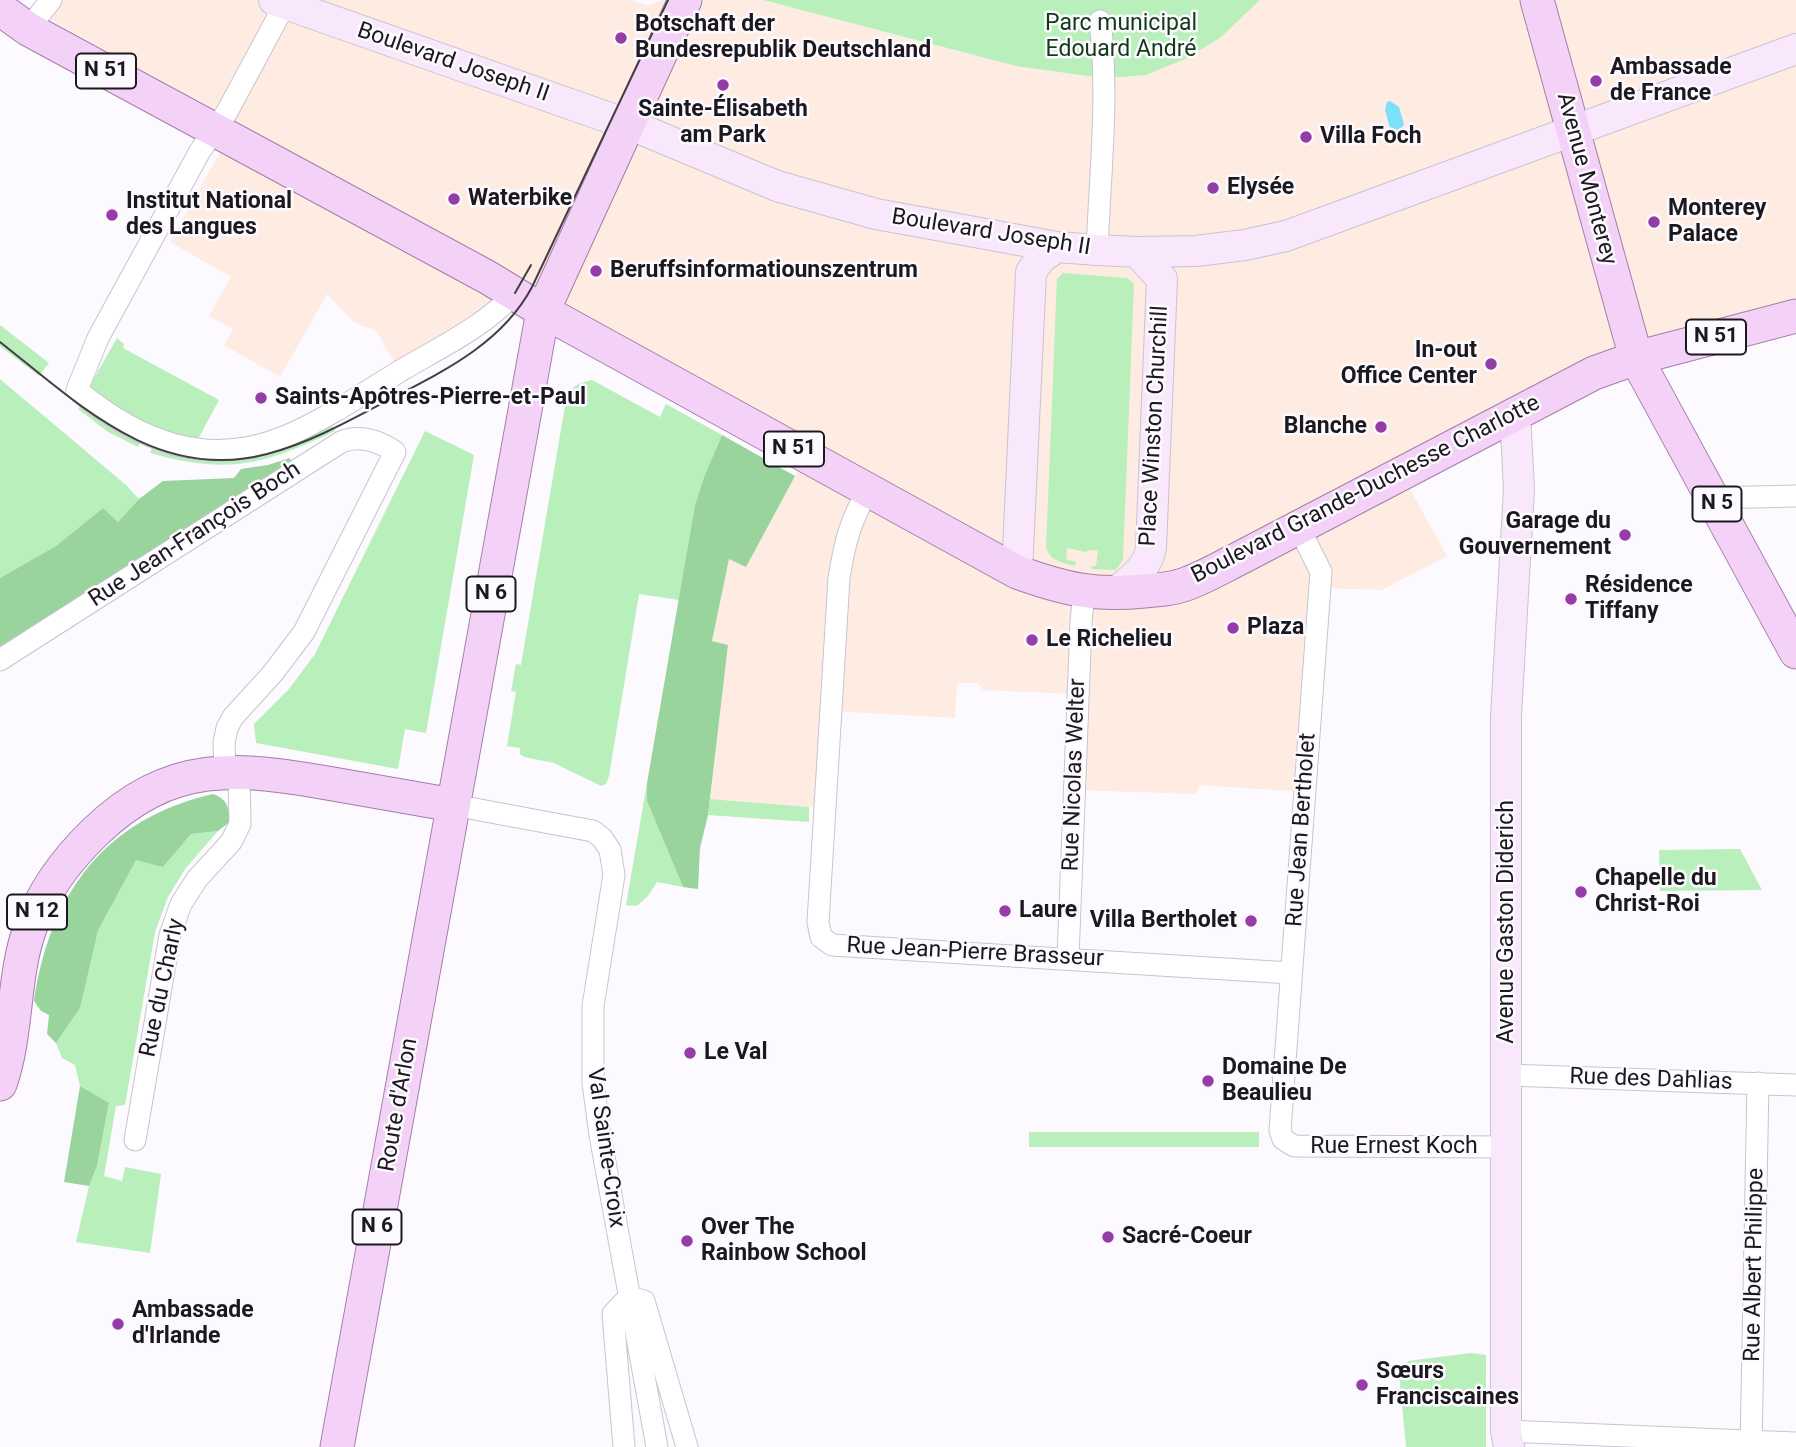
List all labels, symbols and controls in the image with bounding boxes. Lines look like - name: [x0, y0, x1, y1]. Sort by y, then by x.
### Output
- park label: Parc municipal Edouard André: [1045, 10, 1197, 64]
- place label: Botschaft der Bundesrepublik Deutschland: [635, 11, 931, 65]
- street label: Boulevard Joseph II: [353, 17, 553, 109]
- marker: Botschaft der Bundesrepublik Deutschland: [613, 30, 629, 46]
- road number: N 51: [76, 54, 136, 88]
- place label: Ambassade de France: [1610, 54, 1732, 108]
- marker: Ambassade de France: [1588, 73, 1604, 89]
- marker: Sainte-Élisabeth am Park: [715, 77, 731, 93]
- street label: Avenue Monterey: [1550, 90, 1622, 268]
- place label: Sainte-Élisabeth am Park: [638, 96, 808, 150]
- place label: Villa Foch: [1320, 123, 1422, 151]
- marker: Villa Foch: [1298, 129, 1314, 145]
- place label: Elysée: [1227, 174, 1294, 202]
- marker: Elysée: [1205, 180, 1221, 196]
- place label: Waterbike: [468, 185, 572, 213]
- place label: Institut National des Langues: [126, 188, 292, 242]
- marker: Waterbike: [446, 191, 462, 207]
- place label: Monterey Palace: [1668, 195, 1766, 249]
- street label: Boulevard Joseph II: [889, 204, 1093, 262]
- marker: Institut National des Langues: [104, 207, 120, 223]
- marker: Monterey Palace: [1646, 214, 1662, 230]
- place label: Beruffsinformatiounszentrum: [610, 257, 918, 285]
- marker: Beruffsinformatiounszentrum: [588, 263, 604, 279]
- street label: Place Winston Churchill: [1135, 305, 1175, 547]
- road number: N 51: [1686, 320, 1746, 354]
- place label: In-out Office Center: [1341, 337, 1477, 391]
- marker: In-out Office Center: [1483, 356, 1499, 372]
- place label: Saints-Apôtres-Pierre-et-Paul: [275, 384, 586, 412]
- marker: Saints-Apôtres-Pierre-et-Paul: [253, 390, 269, 406]
- street label: Boulevard Grande-Duchesse Charlotte: [1187, 390, 1545, 590]
- place label: Blanche: [1284, 413, 1367, 441]
- marker: Blanche: [1373, 419, 1389, 435]
- road number: N 51: [764, 432, 824, 466]
- street label: Rue Jean-François Boch: [84, 456, 306, 614]
- road number: N 5: [1692, 486, 1742, 522]
- place label: Garage du Gouvernement: [1459, 508, 1611, 562]
- marker: Garage du Gouvernement: [1617, 527, 1633, 543]
- place label: Résidence Tiffany: [1585, 572, 1693, 626]
- road number: N 6: [466, 576, 516, 612]
- marker: Résidence Tiffany: [1563, 591, 1579, 607]
- place label: Plaza: [1247, 614, 1304, 642]
- marker: Plaza: [1225, 620, 1241, 636]
- place label: Le Richelieu: [1046, 626, 1172, 654]
- marker: Le Richelieu: [1024, 632, 1040, 648]
- street label: Rue Nicolas Welter: [1058, 678, 1092, 872]
- street label: Rue Jean Bertholet: [1281, 732, 1323, 928]
- street label: Avenue Gaston Diderich: [1493, 800, 1521, 1044]
- place label: Chapelle du Christ-Roi: [1595, 865, 1717, 919]
- marker: Chapelle du Christ-Roi: [1573, 884, 1589, 900]
- road number: N 12: [7, 894, 67, 930]
- place label: Laure: [1019, 897, 1077, 925]
- marker: Laure: [997, 903, 1013, 919]
- place label: Villa Bertholet: [1090, 907, 1237, 935]
- marker: Villa Bertholet: [1243, 913, 1259, 929]
- street label: Rue du Charly: [135, 916, 191, 1060]
- street label: Rue Jean-Pierre Brasseur: [846, 932, 1104, 974]
- street label: Route d'Arlon: [374, 1036, 424, 1174]
- place label: Le Val: [704, 1039, 767, 1067]
- marker: Le Val: [682, 1045, 698, 1061]
- place label: Domaine De Beaulieu: [1222, 1054, 1347, 1108]
- street label: Rue des Dahlias: [1569, 1063, 1733, 1097]
- street label: Val Sainte-Croix: [580, 1066, 630, 1230]
- marker: Domaine De Beaulieu: [1200, 1073, 1216, 1089]
- street label: Rue Ernest Koch: [1310, 1133, 1478, 1161]
- street label: Rue Albert Philippe: [1740, 1168, 1770, 1362]
- road number: N 6: [352, 1210, 402, 1244]
- place label: Over The Rainbow School: [701, 1214, 867, 1268]
- place label: Sacré-Coeur: [1122, 1223, 1252, 1251]
- marker: Sacré-Coeur: [1100, 1229, 1116, 1245]
- marker: Over The Rainbow School: [679, 1233, 695, 1249]
- place label: Ambassade d'Irlande: [132, 1297, 254, 1351]
- marker: Ambassade d'Irlande: [110, 1316, 126, 1332]
- place label: Sœurs Franciscaines: [1376, 1358, 1519, 1412]
- marker: Sœurs Franciscaines: [1354, 1377, 1370, 1393]

